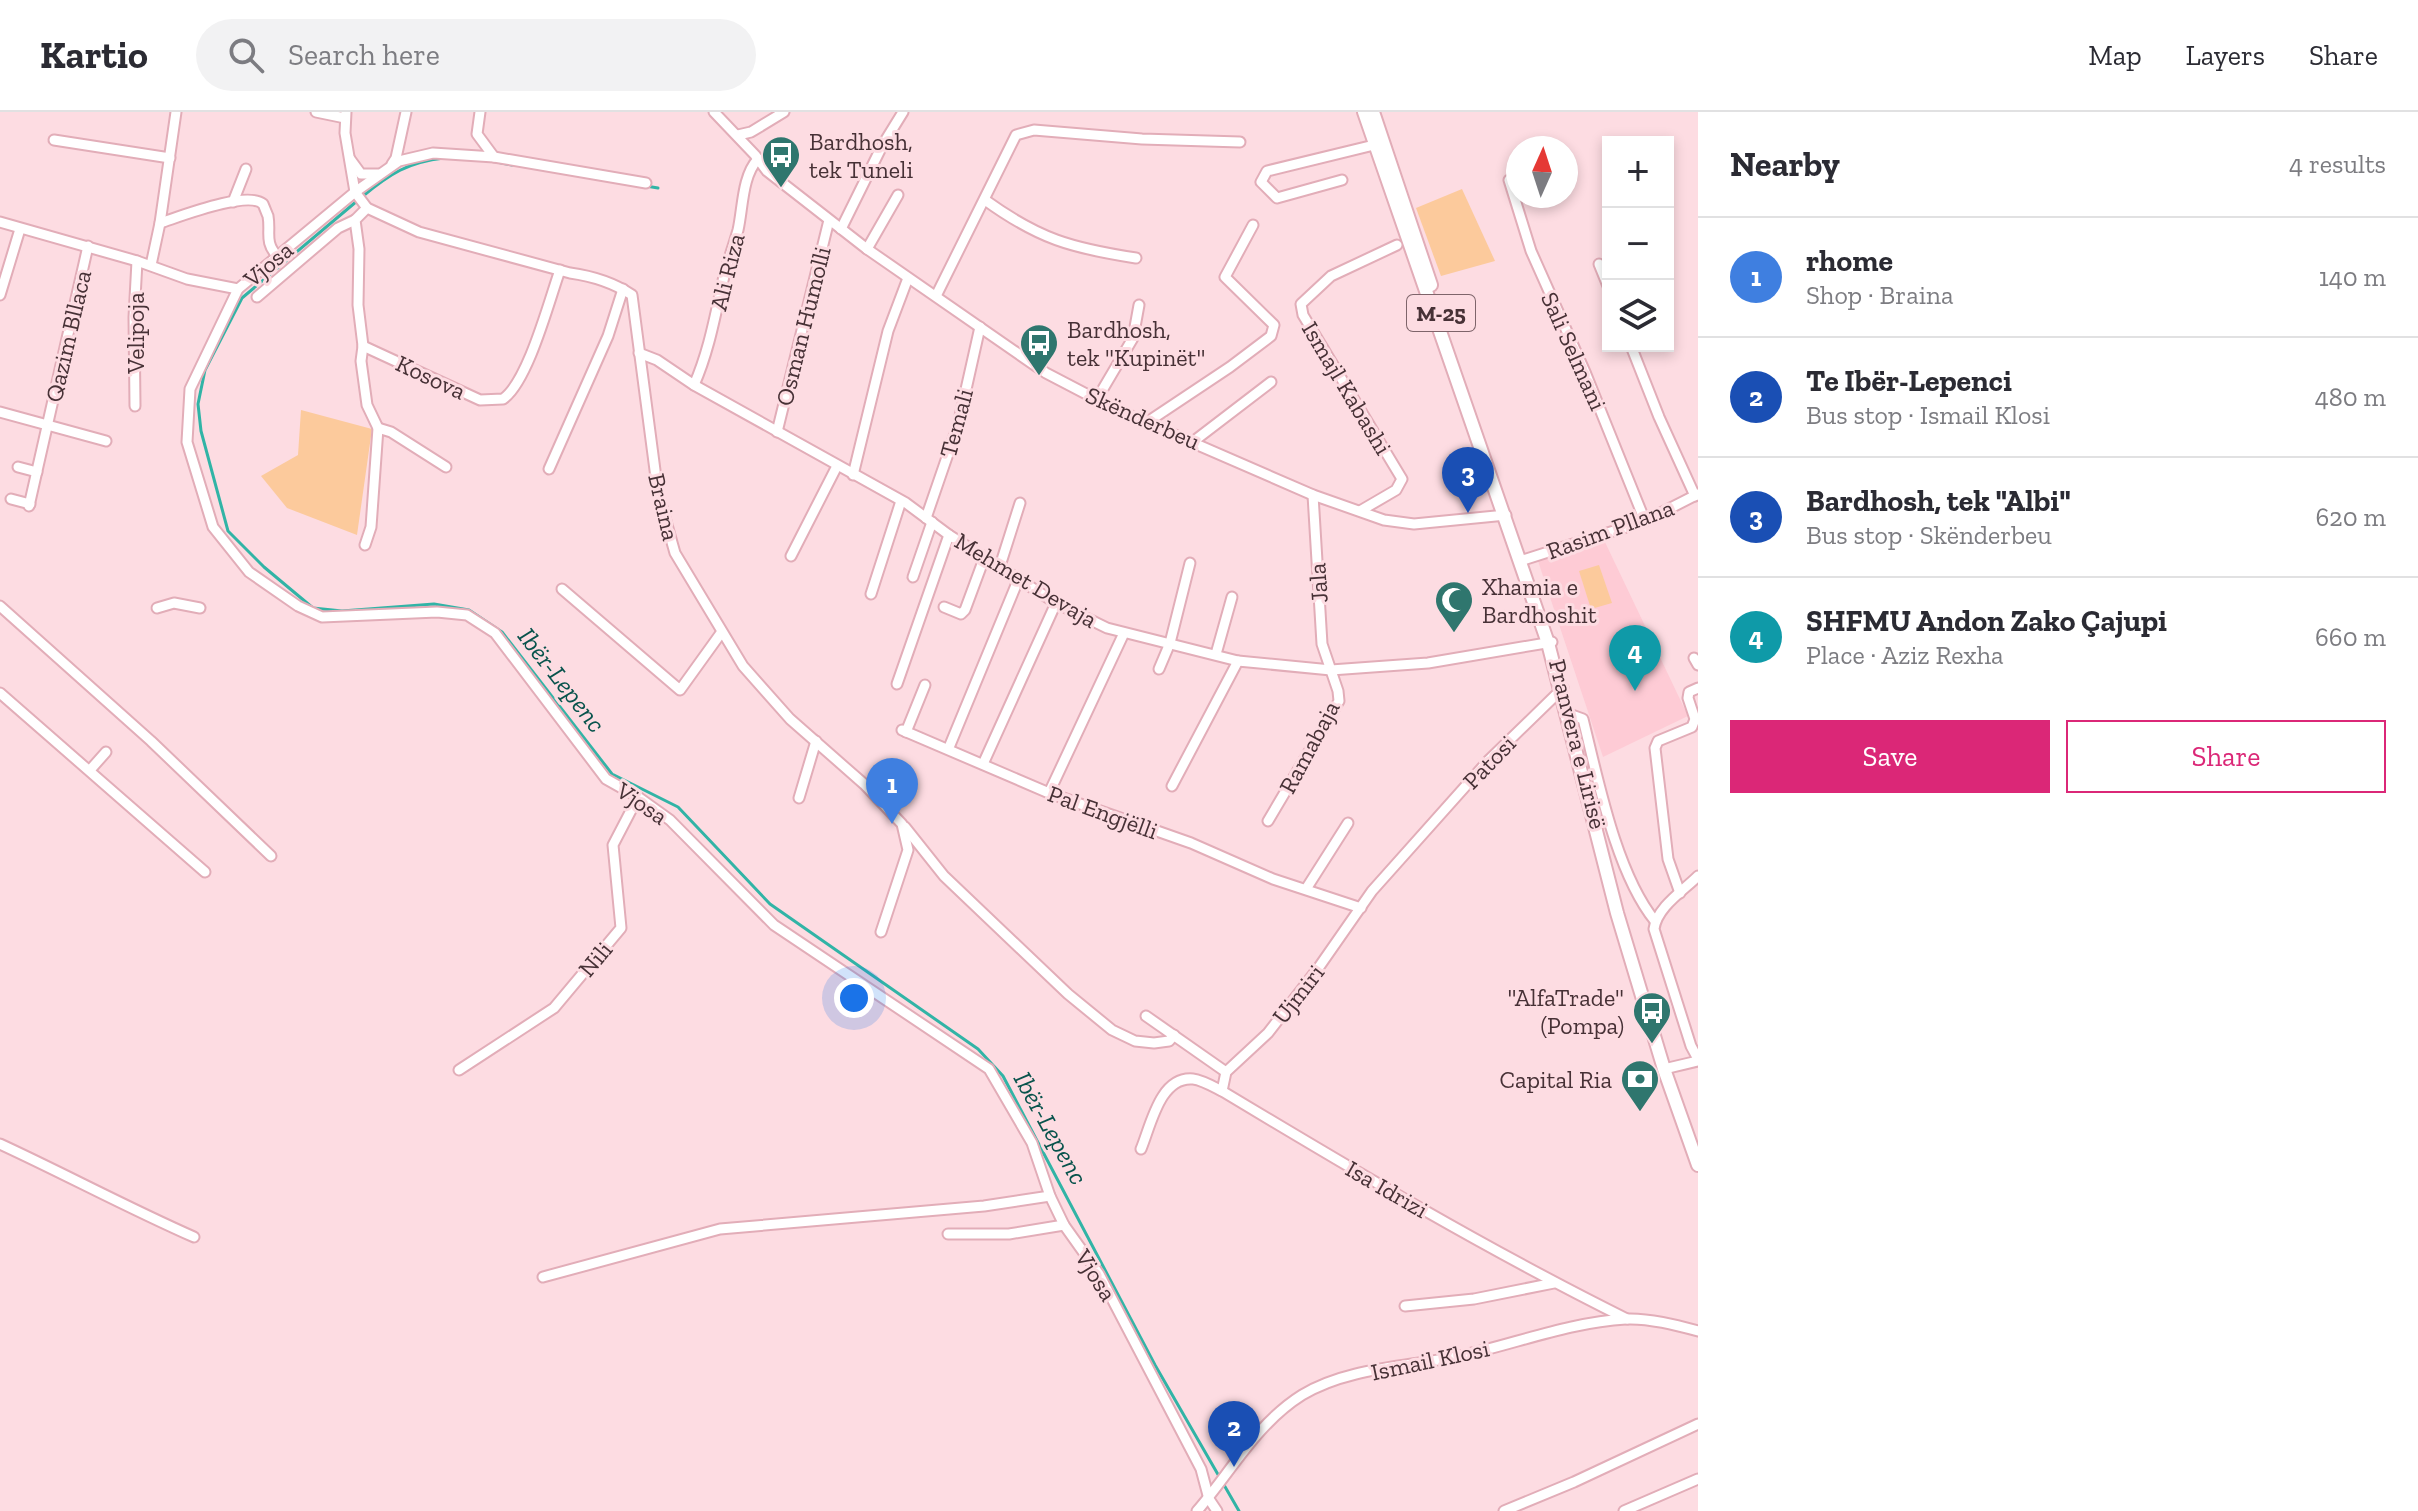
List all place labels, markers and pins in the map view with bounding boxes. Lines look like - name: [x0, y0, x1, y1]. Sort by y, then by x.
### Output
- place label: Bardhosh, tek Tuneli: [809, 127, 913, 184]
- bus stop icon: Bardhosh, tek Tuneli: [760, 134, 802, 189]
- place label: Bardhosh, tek "Kupinët": [1067, 315, 1205, 372]
- bus stop icon: Bardhosh, tek "Kupinët": [1018, 322, 1060, 377]
- pin: 3: [1442, 447, 1494, 513]
- place label: Xhamia e Bardhoshit: [1482, 572, 1597, 629]
- mosque icon: Xhamia e Bardhoshit: [1433, 579, 1475, 634]
- pin: 4: [1609, 625, 1661, 691]
- pin: 1: [866, 758, 918, 824]
- place label: "AlfaTrade" (Pompa): [1507, 983, 1624, 1040]
- bus stop icon: "AlfaTrade" (Pompa): [1631, 990, 1673, 1045]
- bank icon: Capital Ria: [1619, 1058, 1661, 1113]
- place label: Capital Ria: [1500, 1065, 1612, 1094]
- pin: 2: [1208, 1401, 1260, 1467]

